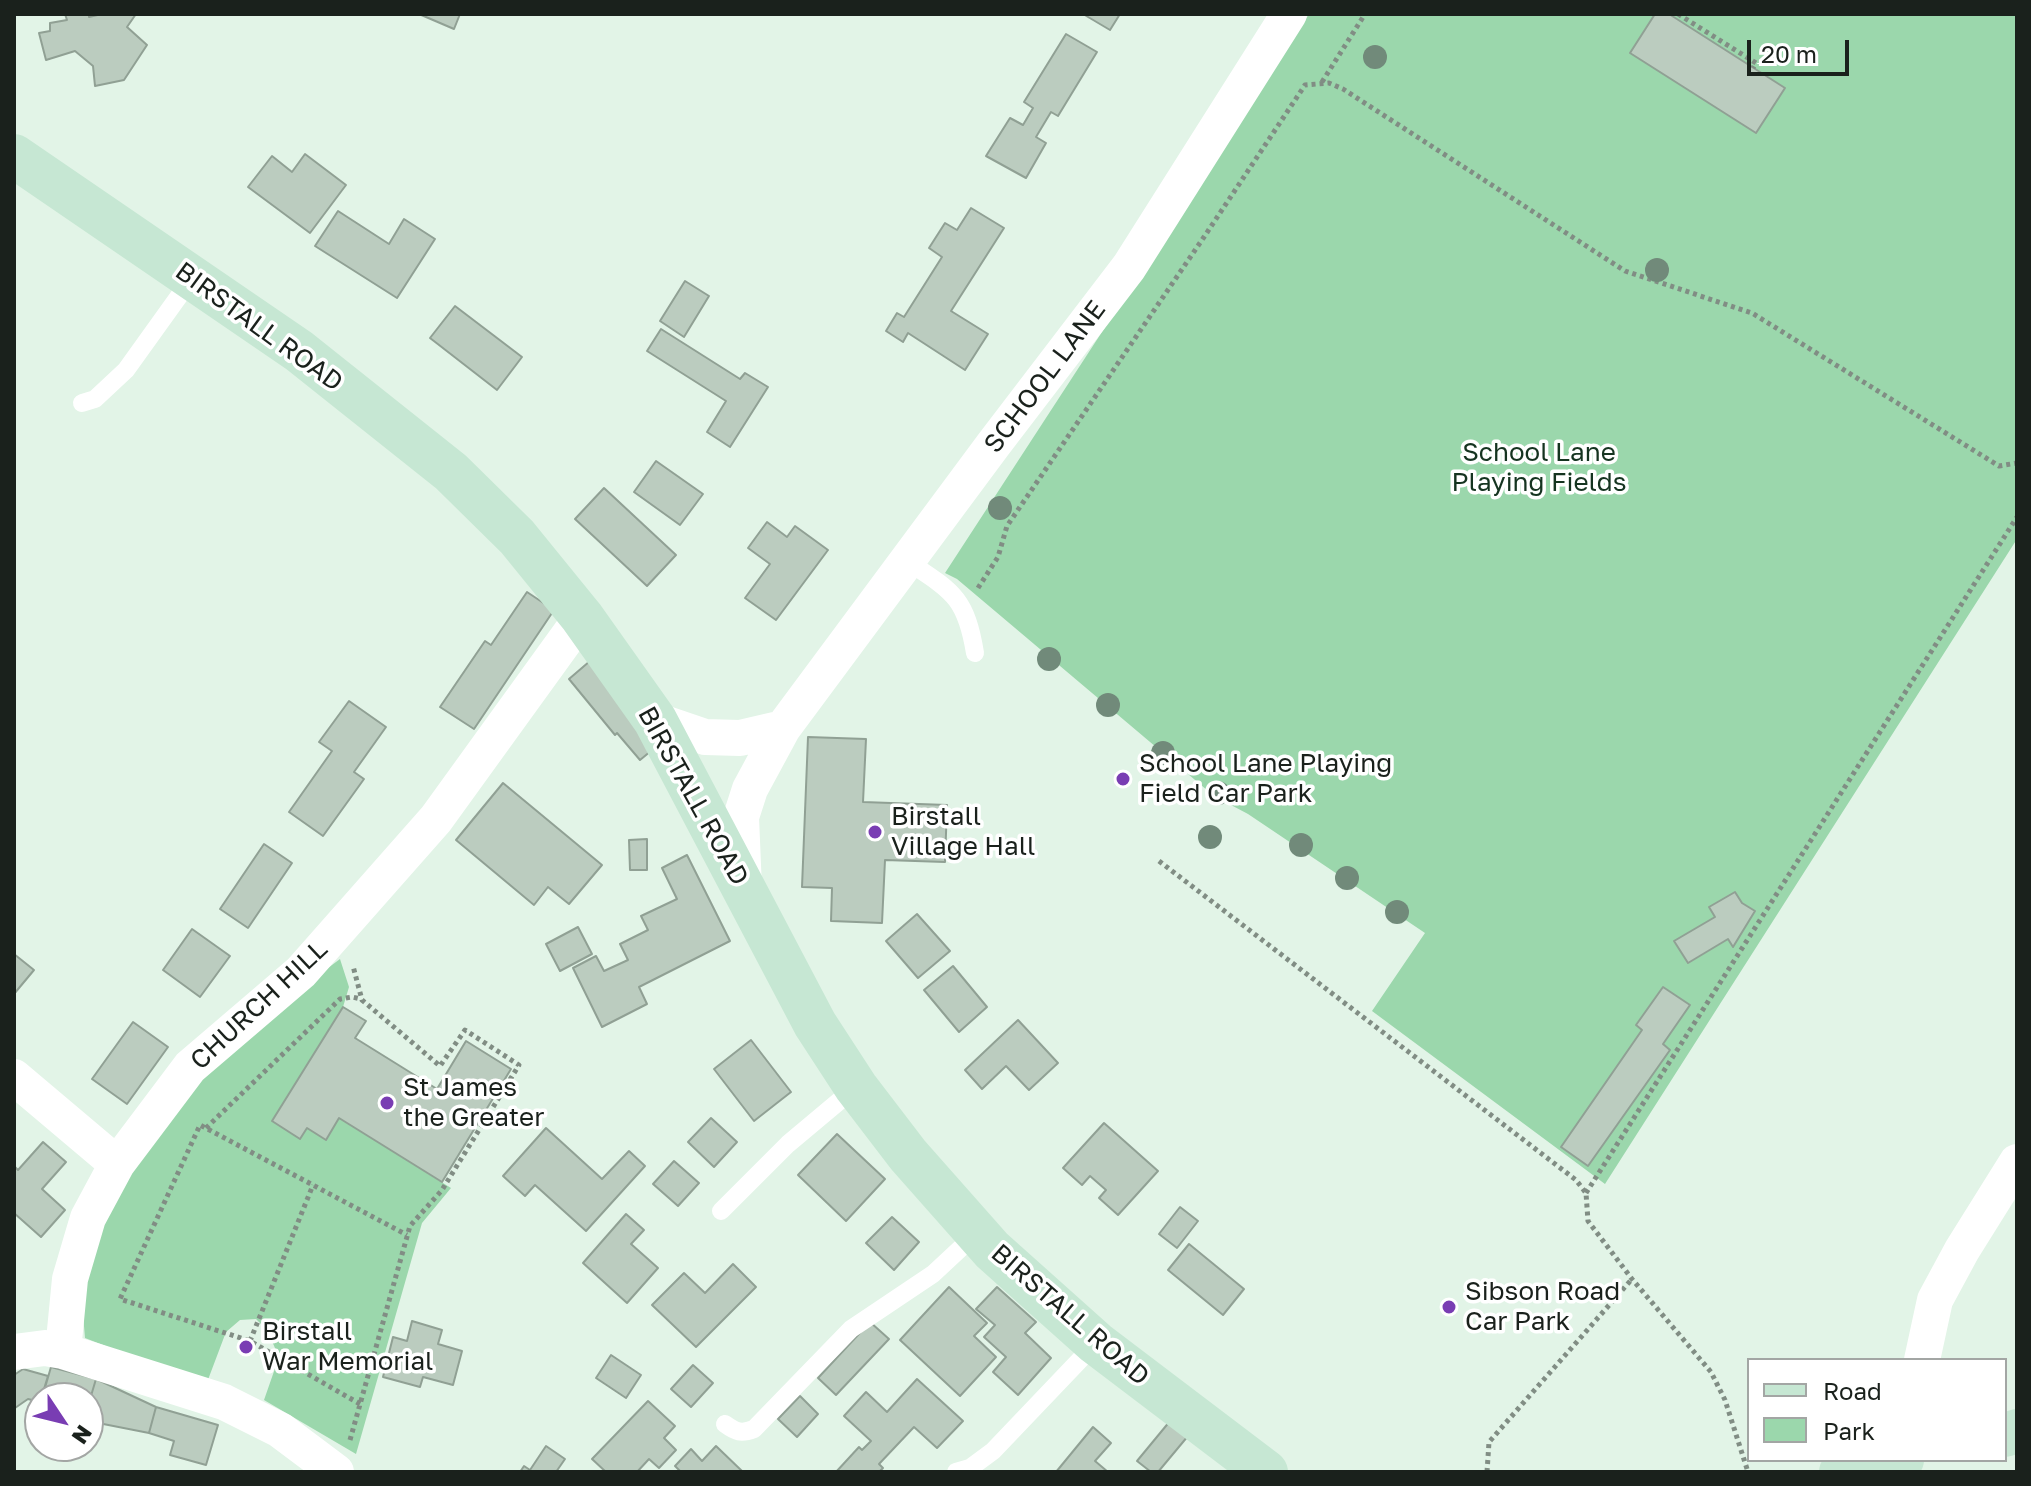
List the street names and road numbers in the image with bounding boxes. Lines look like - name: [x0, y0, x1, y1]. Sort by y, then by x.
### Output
- street label: BIRSTALL ROAD: [169, 256, 349, 398]
- street label: SCHOOL LANE: [978, 295, 1112, 459]
- street label: BIRSTALL ROAD: [631, 701, 755, 891]
- street label: CHURCH HILL: [184, 934, 334, 1076]
- street label: BIRSTALL ROAD: [985, 1238, 1155, 1392]

